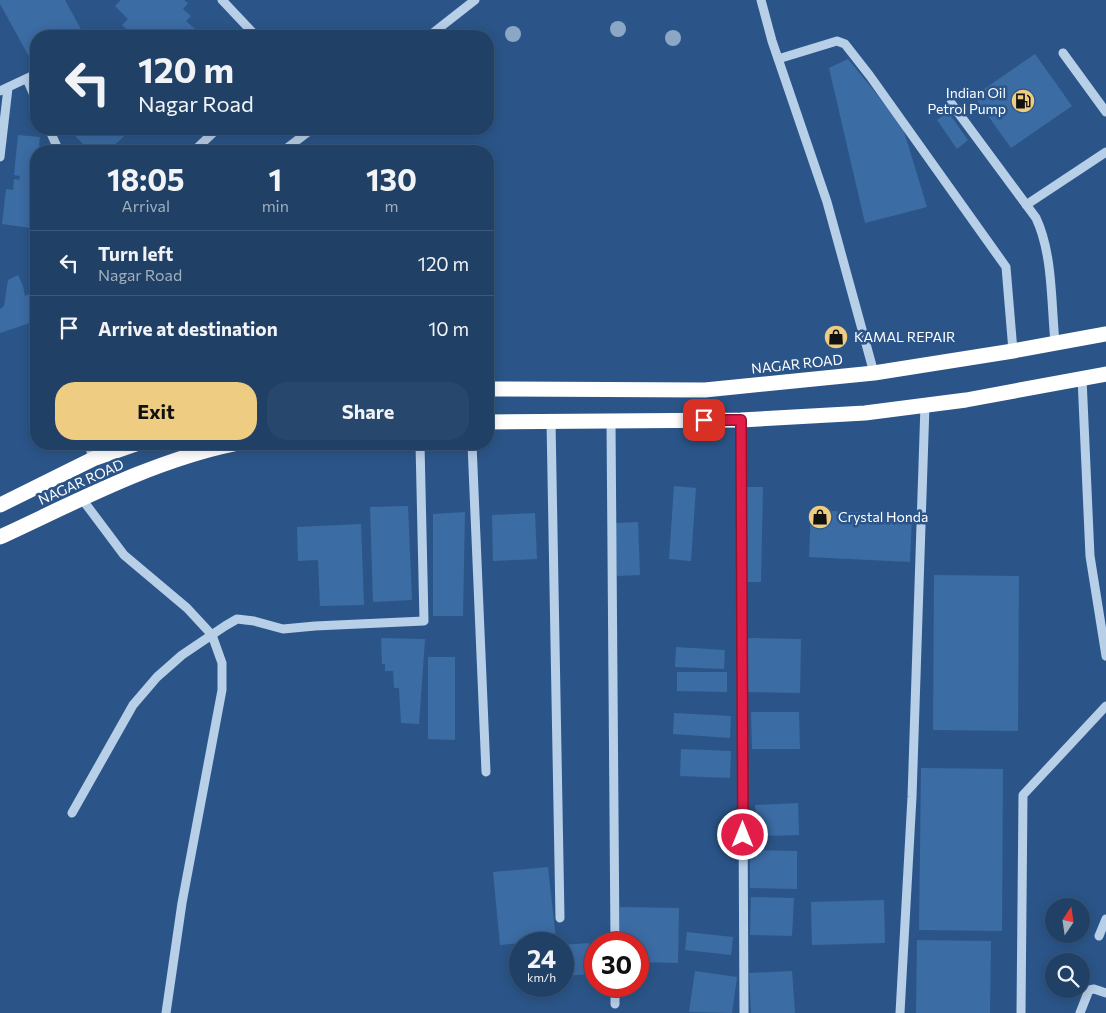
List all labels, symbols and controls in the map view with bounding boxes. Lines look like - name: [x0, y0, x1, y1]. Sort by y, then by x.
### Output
- text: 120 m: [138, 47, 234, 90]
- icon: left: [55, 50, 120, 115]
- place label: Indian Oil Petrol Pump: [927, 84, 1006, 117]
- fuel station icon: Indian Oil Petrol Pump: [1010, 88, 1036, 114]
- text: Nagar Road: [138, 90, 254, 117]
- text: 18:05: [107, 160, 185, 197]
- text: 1: [268, 160, 282, 197]
- text: 130: [366, 160, 417, 197]
- text: Arrival: [122, 196, 170, 215]
- text: min: [262, 196, 289, 215]
- text: m: [384, 196, 398, 215]
- text: Turn left: [98, 242, 173, 265]
- icon: left: [55, 249, 83, 277]
- text: 120 m: [418, 252, 469, 275]
- text: Nagar Road: [98, 265, 182, 284]
- icon: arrive: [55, 314, 83, 342]
- text: Arrive at destination: [98, 317, 278, 340]
- text: 10 m: [428, 317, 469, 340]
- shop icon: KAMAL REPAIR: [823, 324, 849, 350]
- place label: KAMAL REPAIR: [854, 328, 956, 345]
- street label: NAGAR ROAD: [750, 350, 844, 377]
- button: Exit: [55, 382, 257, 440]
- button: Share: [267, 382, 469, 440]
- pin: [683, 399, 725, 441]
- icon: arrive: [690, 406, 718, 434]
- street label: NAGAR ROAD: [35, 455, 126, 508]
- shop icon: Crystal Honda: [807, 504, 833, 530]
- place label: Crystal Honda: [838, 508, 928, 525]
- position arrow: [716, 808, 768, 860]
- north arrow: [1045, 898, 1090, 942]
- map controls: [1045, 898, 1090, 998]
- speed limit sign: 30: [584, 932, 649, 997]
- text: 24: [527, 943, 556, 973]
- button: search: [1045, 953, 1090, 998]
- text: km/h: [527, 970, 556, 984]

